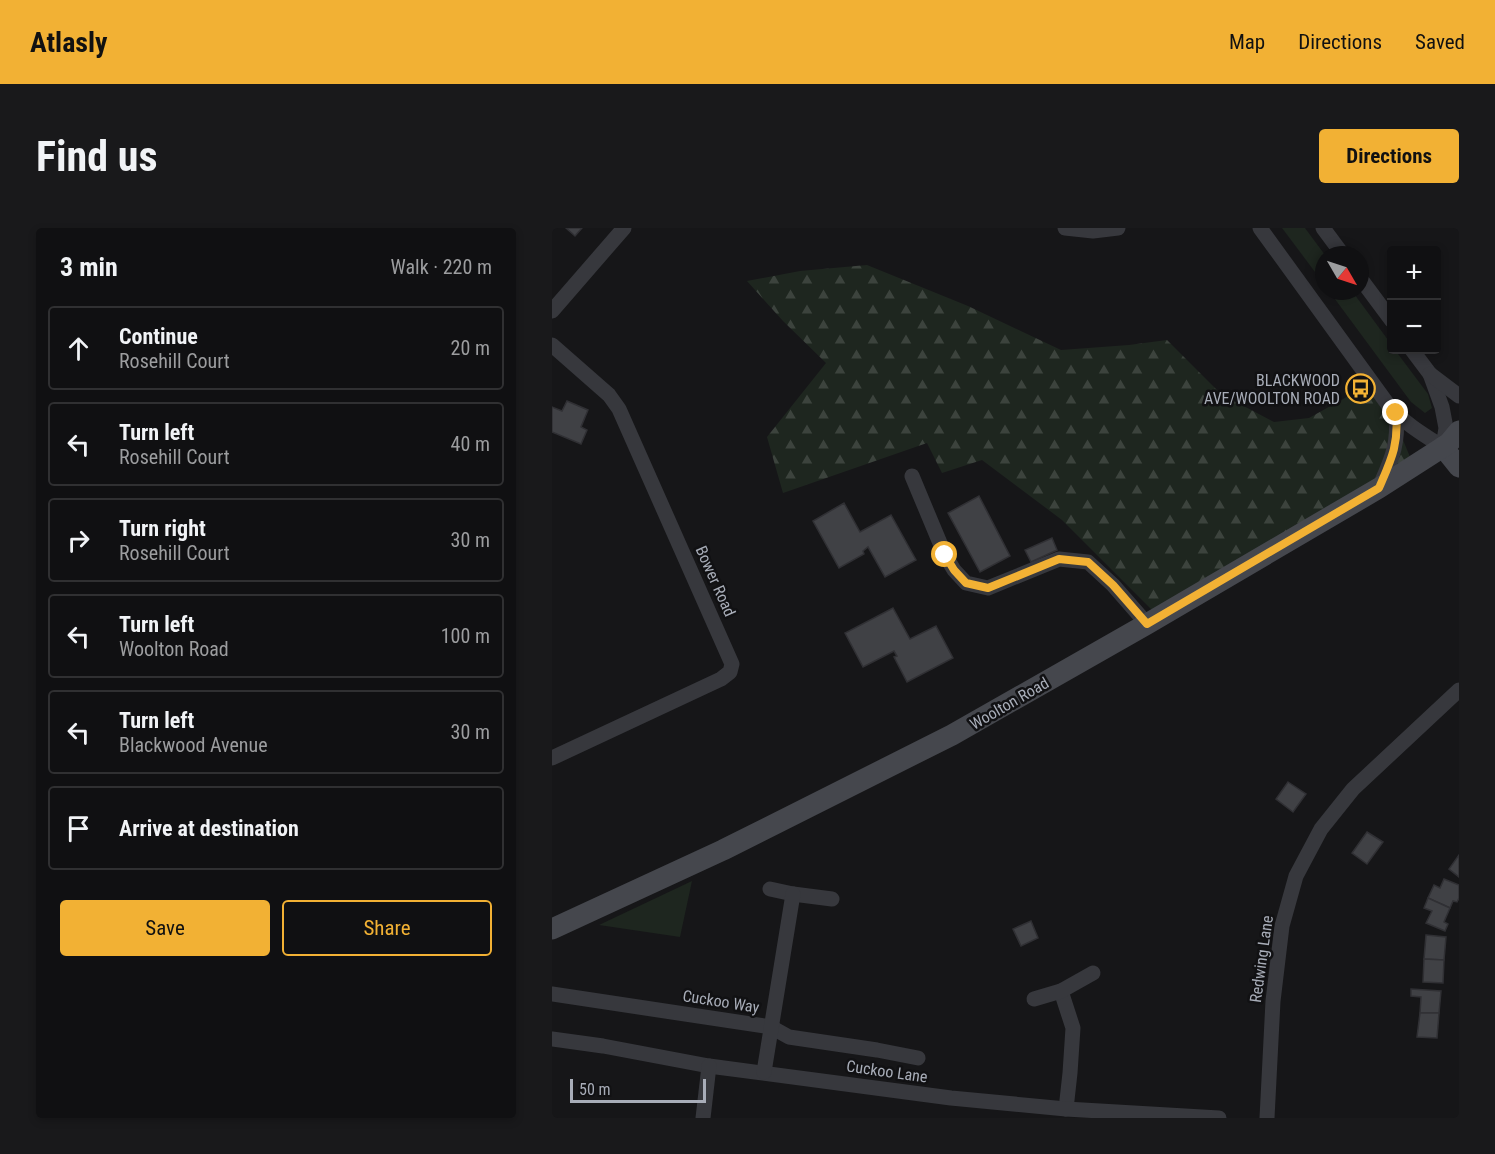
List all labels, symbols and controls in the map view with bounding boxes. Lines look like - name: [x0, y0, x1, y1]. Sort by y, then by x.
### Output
- text: Atlasly: [30, 26, 108, 59]
- text: Map: [1229, 30, 1265, 54]
- text: Directions: [1298, 30, 1382, 54]
- text: Saved: [1415, 30, 1465, 54]
- button: Directions: [1319, 129, 1459, 183]
- text: Find us: [36, 132, 157, 181]
- north arrow: [1315, 246, 1369, 300]
- map controls: [1387, 246, 1441, 354]
- button: +: [1387, 246, 1441, 300]
- text: 3 min: [60, 252, 118, 282]
- text: Walk · 220 m: [391, 255, 492, 279]
- button: −: [1387, 300, 1441, 354]
- text: Continue: [119, 324, 198, 349]
- icon: ahead: [62, 332, 95, 365]
- text: 20 m: [451, 336, 490, 360]
- text: Rosehill Court: [119, 349, 230, 373]
- place label: BLACKWOOD AVE/WOOLTON ROAD: [1204, 371, 1340, 408]
- bus stop icon: BLACKWOOD AVE/WOOLTON ROAD: [1345, 373, 1377, 405]
- route end: [1382, 399, 1408, 425]
- text: Turn left: [119, 420, 194, 445]
- icon: left: [62, 428, 95, 461]
- text: 40 m: [451, 432, 490, 456]
- text: Rosehill Court: [119, 445, 230, 469]
- text: Turn right: [119, 516, 206, 541]
- icon: right: [62, 524, 95, 557]
- text: 30 m: [451, 528, 490, 552]
- text: Rosehill Court: [119, 541, 230, 565]
- route start: [931, 541, 957, 567]
- street label: Bower Road: [692, 543, 740, 619]
- text: Turn left: [119, 612, 194, 637]
- icon: left: [62, 620, 95, 653]
- text: 100 m: [441, 624, 490, 648]
- text: Woolton Road: [119, 637, 229, 661]
- street label: Woolton Road: [966, 673, 1052, 734]
- text: Turn left: [119, 708, 194, 733]
- icon: left: [62, 716, 95, 749]
- text: 30 m: [451, 720, 490, 744]
- text: Blackwood Avenue: [119, 733, 268, 757]
- icon: arrive: [62, 812, 95, 845]
- text: Arrive at destination: [119, 816, 299, 841]
- button: Save: [60, 900, 270, 956]
- button: Share: [282, 900, 492, 956]
- street label: Redwing Lane: [1246, 914, 1277, 1004]
- street label: Cuckoo Way: [681, 986, 761, 1017]
- street label: Cuckoo Lane: [845, 1056, 929, 1087]
- scale bar: [570, 1076, 706, 1104]
- text: 50 m: [579, 1080, 611, 1099]

